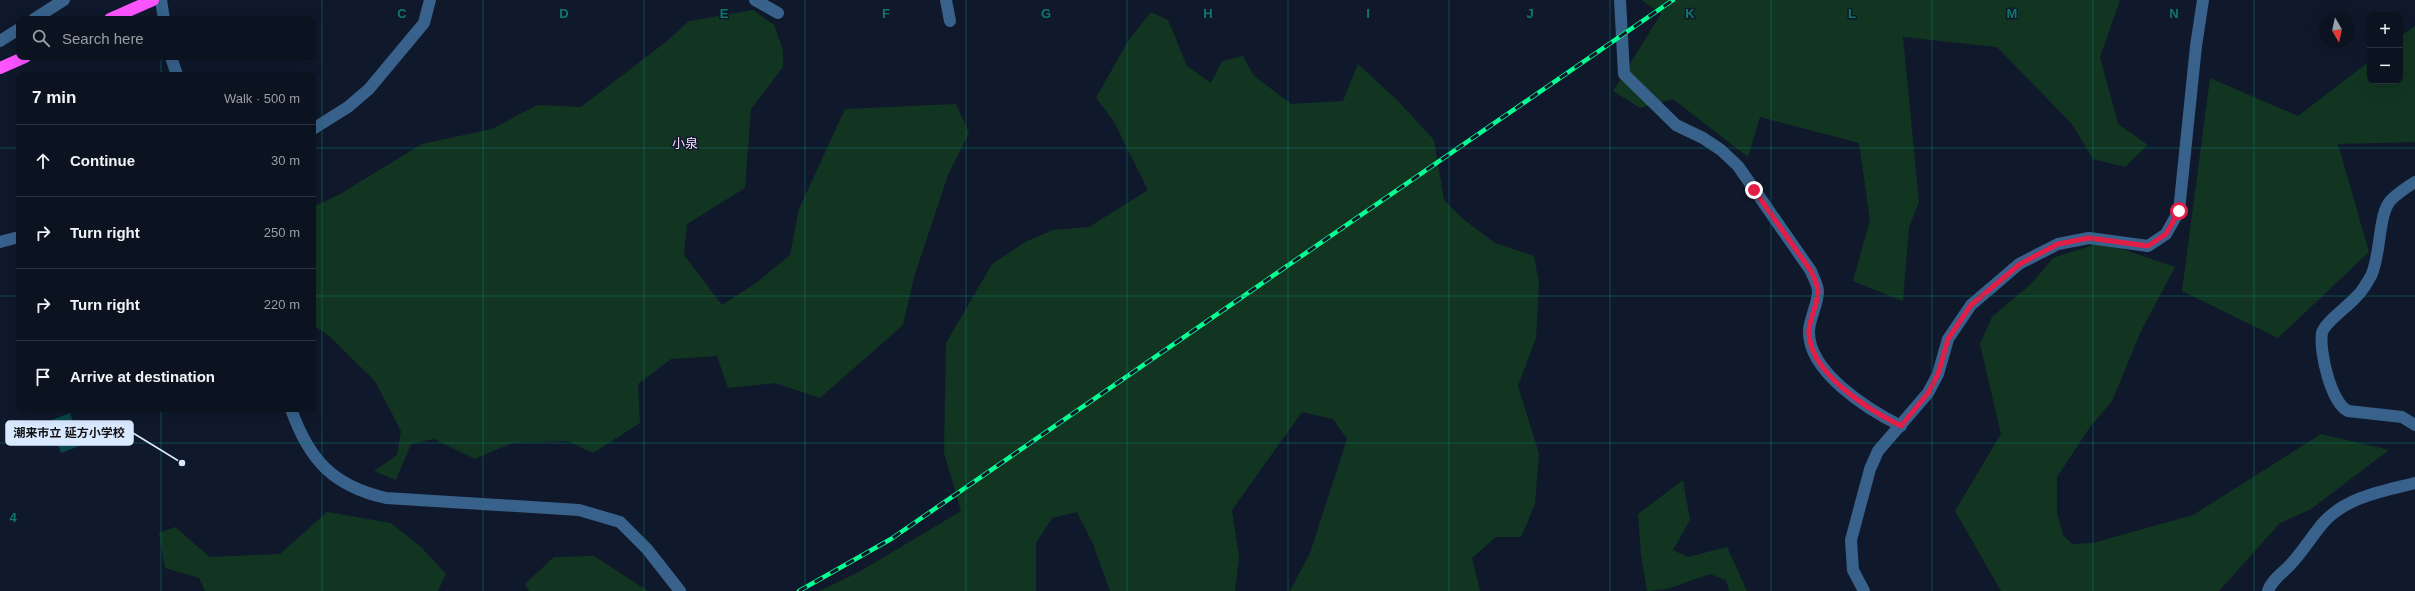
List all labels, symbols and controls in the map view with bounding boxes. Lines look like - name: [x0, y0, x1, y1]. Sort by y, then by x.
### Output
- text: C: [397, 6, 407, 21]
- text: D: [559, 6, 569, 21]
- text: E: [720, 6, 729, 21]
- text: F: [882, 6, 890, 21]
- text: G: [1041, 6, 1051, 21]
- text: H: [1203, 6, 1213, 21]
- text: I: [1366, 6, 1370, 21]
- text: J: [1526, 6, 1534, 21]
- text: K: [1685, 6, 1695, 21]
- text: L: [1848, 6, 1856, 21]
- text: M: [2007, 6, 2017, 21]
- text: N: [2169, 6, 2179, 21]
- north arrow: [2319, 12, 2355, 48]
- map controls: [2367, 12, 2403, 84]
- button: +: [2367, 12, 2403, 48]
- search box: [16, 16, 316, 60]
- icon: search: [30, 27, 52, 49]
- text: Search here: [62, 30, 144, 47]
- button: −: [2367, 48, 2403, 84]
- text: 7 min: [32, 88, 76, 107]
- text: Walk · 500 m: [224, 91, 300, 106]
- district label: 小泉: [672, 136, 698, 151]
- icon: ahead: [32, 150, 54, 172]
- text: Continue: [70, 152, 135, 169]
- text: 30 m: [271, 153, 300, 168]
- route end: [1745, 181, 1763, 199]
- route start: [2170, 202, 2188, 220]
- icon: right: [32, 222, 54, 244]
- text: Turn right: [70, 224, 140, 241]
- text: 250 m: [264, 225, 300, 240]
- icon: right: [32, 294, 54, 316]
- text: Turn right: [70, 296, 140, 313]
- text: 220 m: [264, 297, 300, 312]
- icon: arrive: [32, 366, 54, 388]
- text: Arrive at destination: [70, 368, 215, 385]
- callout: 潮来市立 延方小学校: [6, 421, 133, 445]
- text: 潮来市立 延方小学校: [13, 426, 125, 440]
- text: 4: [9, 510, 17, 525]

